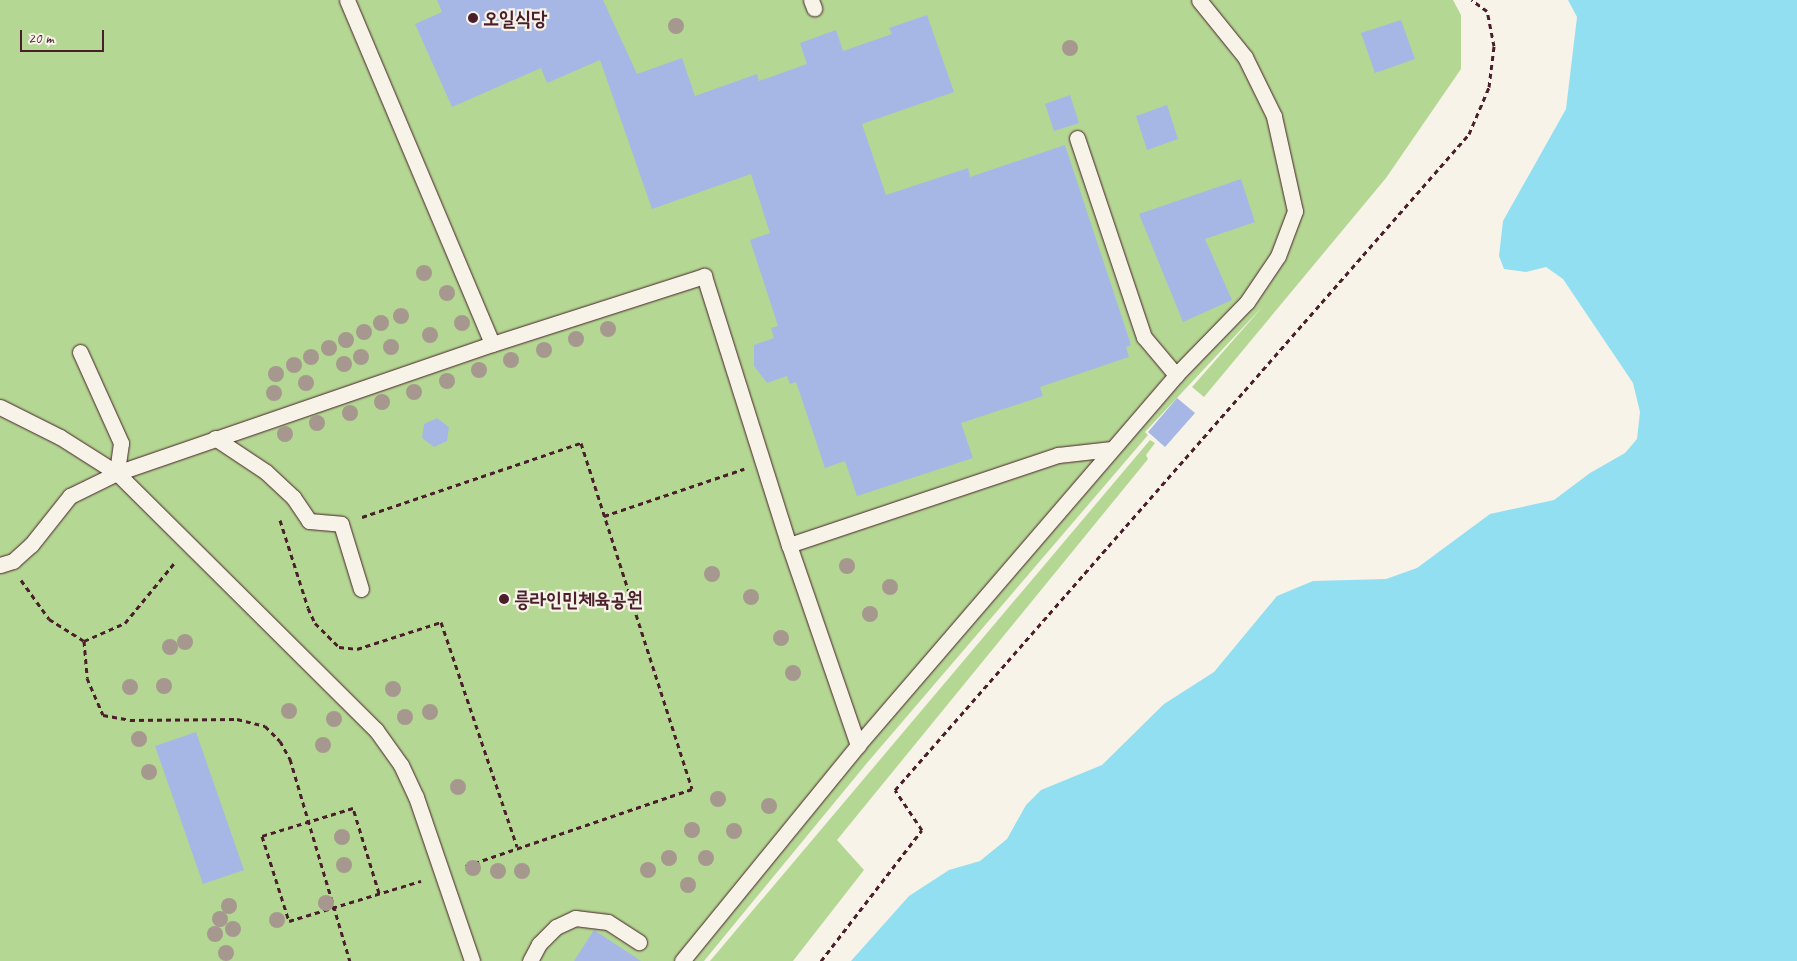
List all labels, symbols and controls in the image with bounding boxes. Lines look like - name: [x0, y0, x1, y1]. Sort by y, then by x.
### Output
- place label: 오일식당: [483, 6, 547, 30]
- marker: 오일식당: [467, 12, 479, 24]
- scale bar: [22, 20, 106, 52]
- text: 20 m: [28, 29, 54, 48]
- place label: 릉라인민체육공원: [514, 587, 643, 611]
- marker: 릉라인민체육공원: [498, 593, 510, 605]

